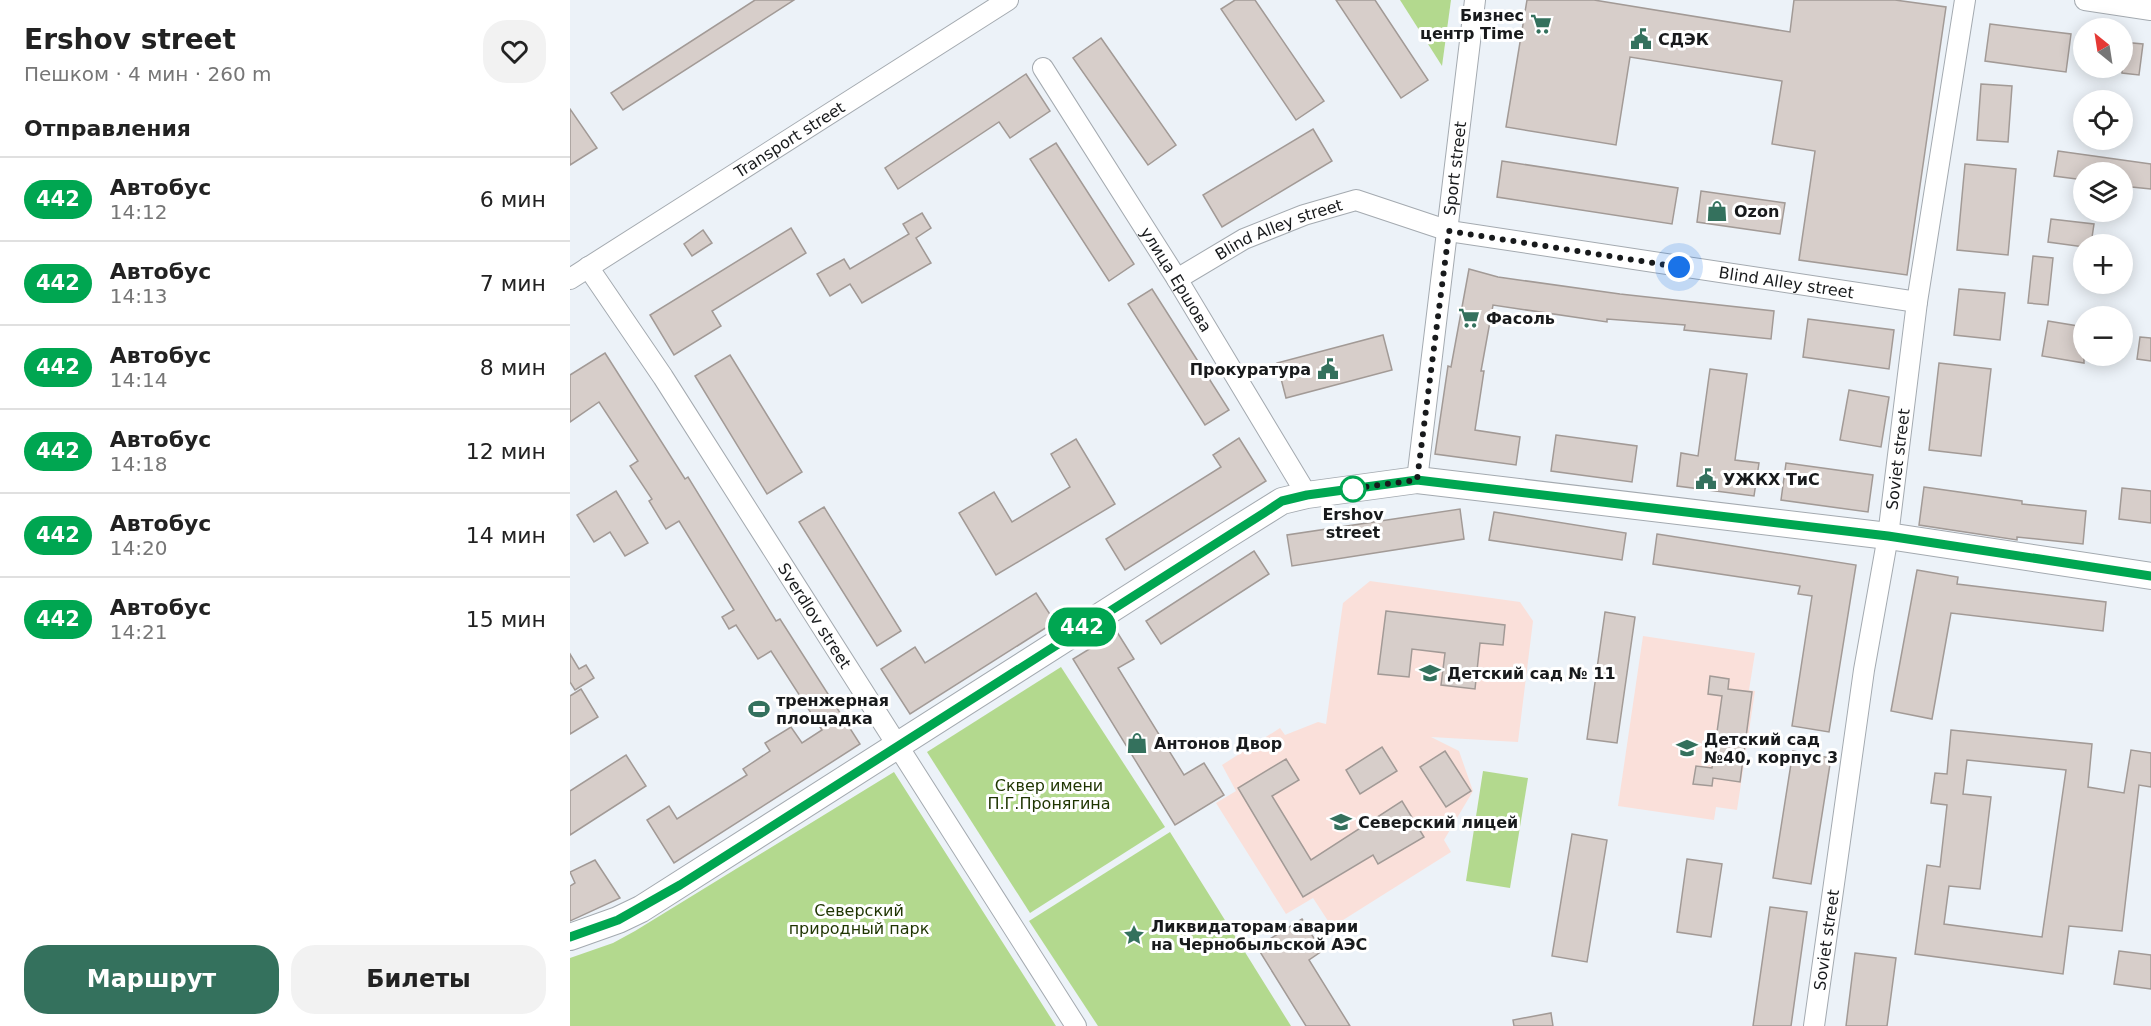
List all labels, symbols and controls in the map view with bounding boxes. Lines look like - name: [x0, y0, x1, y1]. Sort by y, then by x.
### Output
- place label: Бизнес центр Time: [1420, 6, 1524, 43]
- supermarket icon: Бизнес центр Time: [1529, 12, 1553, 36]
- north arrow: [2073, 18, 2133, 78]
- map controls: [2073, 18, 2133, 366]
- button: heart: [483, 20, 546, 83]
- text: Ershov street: [24, 23, 236, 56]
- public building icon: СДЭК: [1629, 27, 1653, 51]
- place label: СДЭК: [1658, 30, 1709, 49]
- text: Пешком · 4 мин · 260 m: [24, 62, 271, 86]
- button: locate: [2073, 90, 2133, 150]
- street label: Transport street: [730, 98, 848, 182]
- text: Отправления: [24, 116, 191, 141]
- street label: Sport street: [1440, 120, 1470, 217]
- button: layers: [2073, 162, 2133, 222]
- text: Автобус: [110, 175, 211, 200]
- text: 442: [36, 187, 80, 211]
- text: 6 мин: [480, 187, 546, 212]
- street label: Blind Alley street: [1212, 195, 1345, 264]
- shop icon: Ozon: [1705, 199, 1729, 223]
- text: 14:12: [110, 200, 167, 224]
- place label: Ozon: [1734, 202, 1779, 221]
- street label: улица Ершова: [1136, 224, 1216, 336]
- button: +: [2073, 234, 2133, 294]
- your location: [1664, 252, 1694, 282]
- text: Автобус: [110, 259, 211, 284]
- street label: Blind Alley street: [1717, 263, 1855, 302]
- text: 442: [36, 271, 80, 295]
- text: 7 мин: [480, 271, 546, 296]
- text: 14:13: [110, 284, 167, 308]
- supermarket icon: Фасоль: [1457, 306, 1481, 330]
- button: −: [2073, 306, 2133, 366]
- place label: Фасоль: [1486, 309, 1555, 328]
- text: Автобус: [110, 343, 211, 368]
- text: 442: [36, 355, 80, 379]
- text: 8 мин: [480, 355, 546, 380]
- public building icon: Прокуратура: [1316, 357, 1340, 381]
- place label: Прокуратура: [1190, 360, 1311, 379]
- text: 14:14: [110, 368, 167, 392]
- street label: Soviet street: [1882, 408, 1914, 511]
- text: Автобус: [110, 427, 211, 452]
- text: 442: [36, 439, 80, 463]
- text: 12 мин: [466, 439, 546, 464]
- text: 14:18: [110, 452, 167, 476]
- public building icon: УЖКХ ТиС: [1694, 467, 1718, 491]
- place label: УЖКХ ТиС: [1723, 470, 1820, 489]
- marker: Ershov street: [1340, 476, 1366, 502]
- place label: Ershov street: [1322, 505, 1384, 542]
- text: Автобус: [110, 511, 211, 536]
- text: 442: [36, 523, 80, 547]
- text: 14 мин: [466, 523, 546, 548]
- text: 14:20: [110, 536, 167, 560]
- street label: Sverdlov street: [774, 560, 855, 672]
- text: Автобус: [110, 595, 211, 620]
- text: 442: [36, 607, 80, 631]
- text: 15 мин: [466, 607, 546, 632]
- line badge: 442: [1048, 608, 1116, 646]
- text: 442: [1060, 615, 1104, 639]
- text: 14:21: [110, 620, 167, 644]
- school or university icon: Детский сад № 11: [1418, 661, 1442, 685]
- place label: Детский сад № 11: [1447, 664, 1616, 683]
- place label: тренжерная площадка: [776, 691, 889, 728]
- sports icon: тренжерная площадка: [747, 697, 771, 721]
- place label: Детский сад №40, корпус 3: [1704, 730, 1838, 767]
- shop icon: Антонов Двор: [1125, 731, 1149, 755]
- place label: Антонов Двор: [1154, 734, 1282, 753]
- school or university icon: Детский сад №40, корпус 3: [1675, 736, 1699, 760]
- park label: Сквер имени П.Г.Пронягина: [987, 776, 1111, 813]
- school or university icon: Северский лицей: [1329, 810, 1353, 834]
- place label: Северский лицей: [1358, 813, 1518, 832]
- street label: Soviet street: [1810, 888, 1843, 992]
- park label: Северский природный парк: [789, 901, 930, 938]
- place label: Ликвидаторам аварии на Чернобыльской АЭС: [1151, 917, 1367, 954]
- place icon: Ликвидаторам аварии на Чернобыльской АЭС: [1122, 923, 1146, 947]
- button: Маршрут: [24, 945, 279, 1014]
- button: Билеты: [291, 945, 546, 1014]

